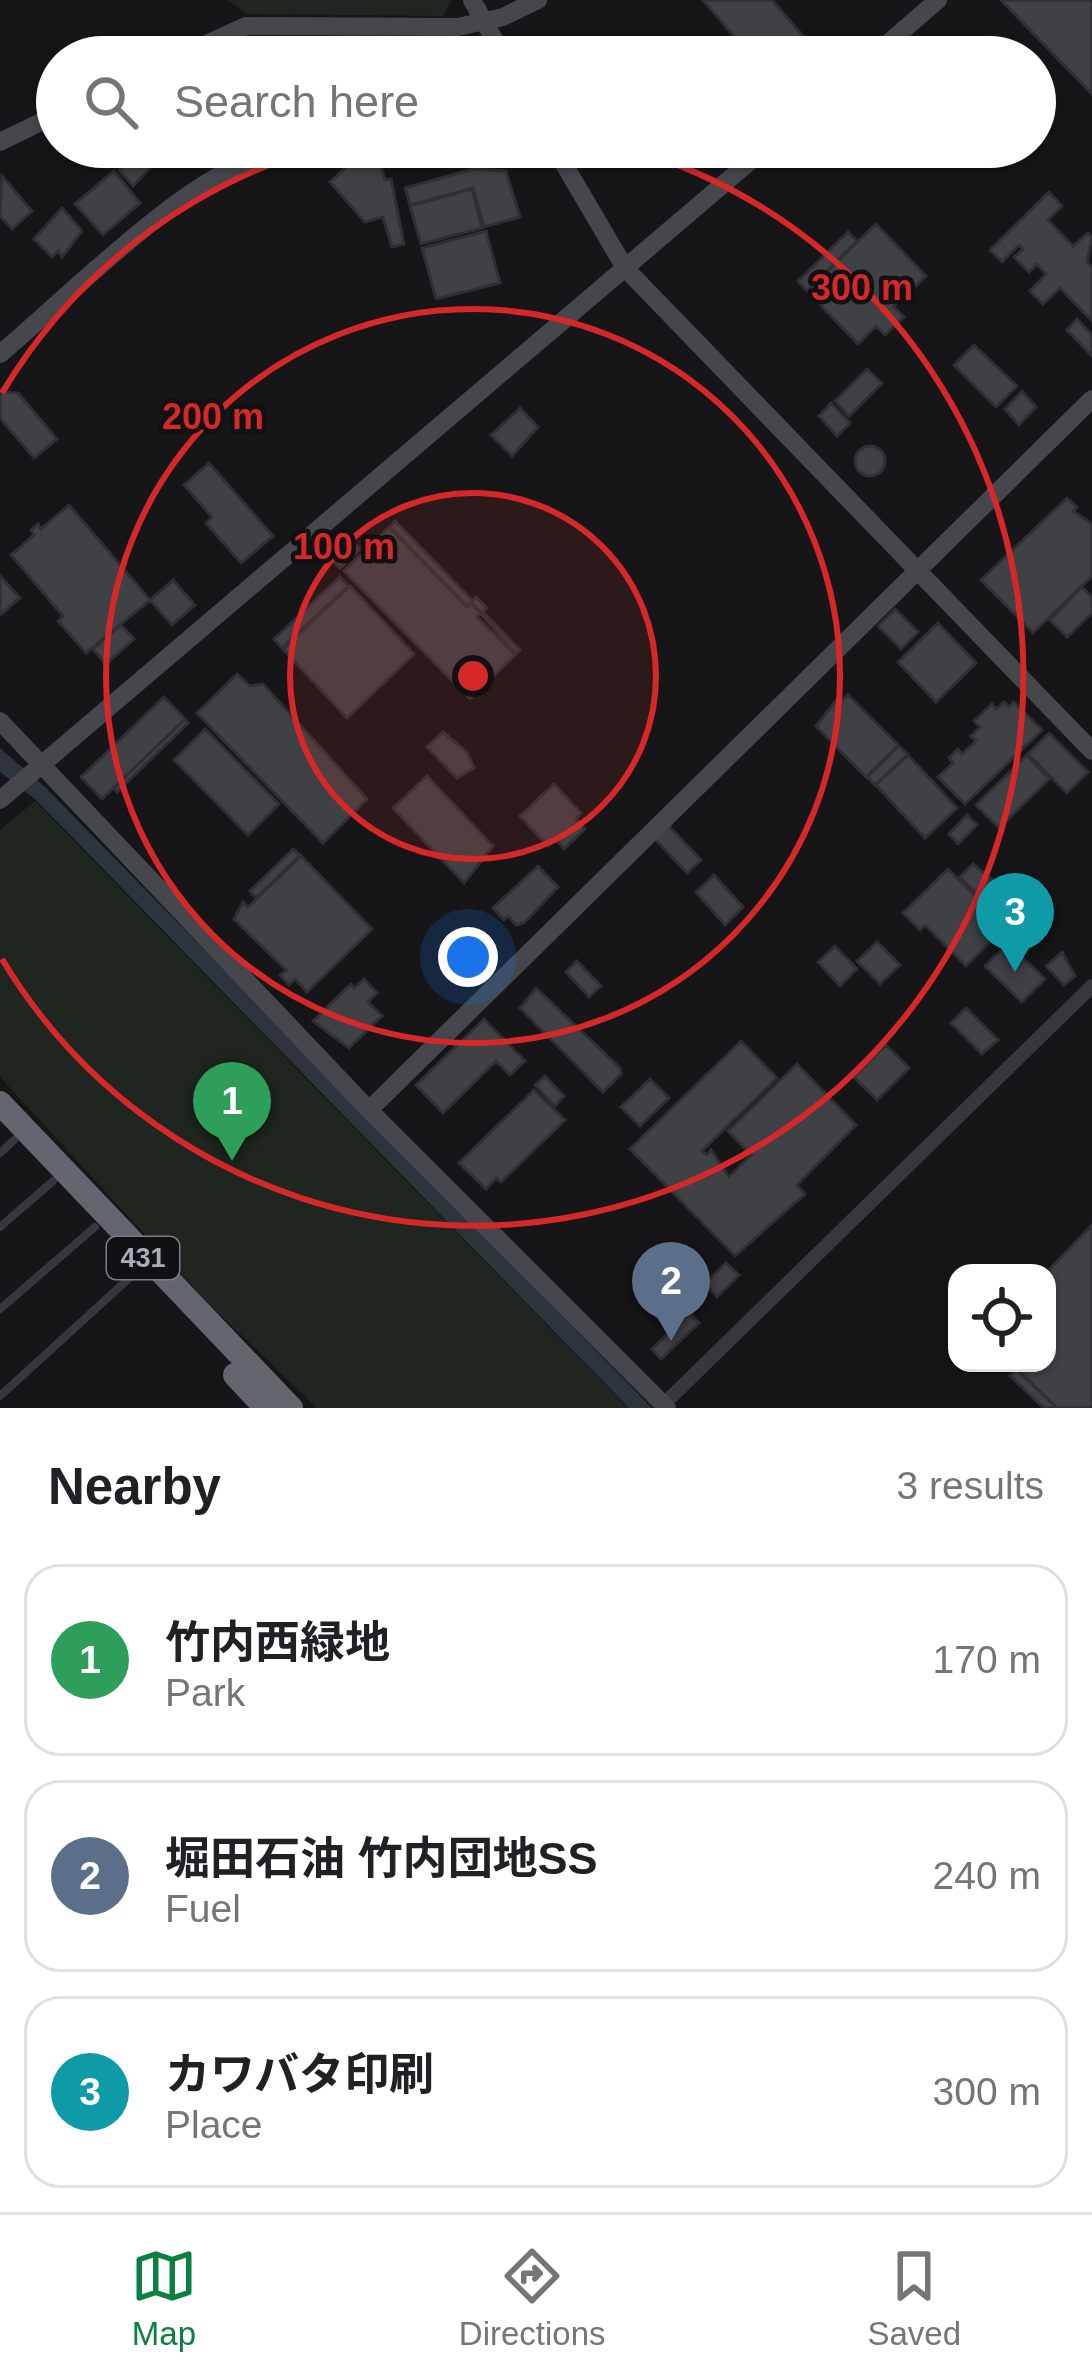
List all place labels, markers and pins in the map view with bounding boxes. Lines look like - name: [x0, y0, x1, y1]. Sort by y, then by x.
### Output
- centre of rings: [452, 655, 494, 697]
- pin: 3: [976, 873, 1054, 972]
- pin: 1: [193, 1062, 271, 1161]
- pin: 2: [632, 1242, 710, 1341]

